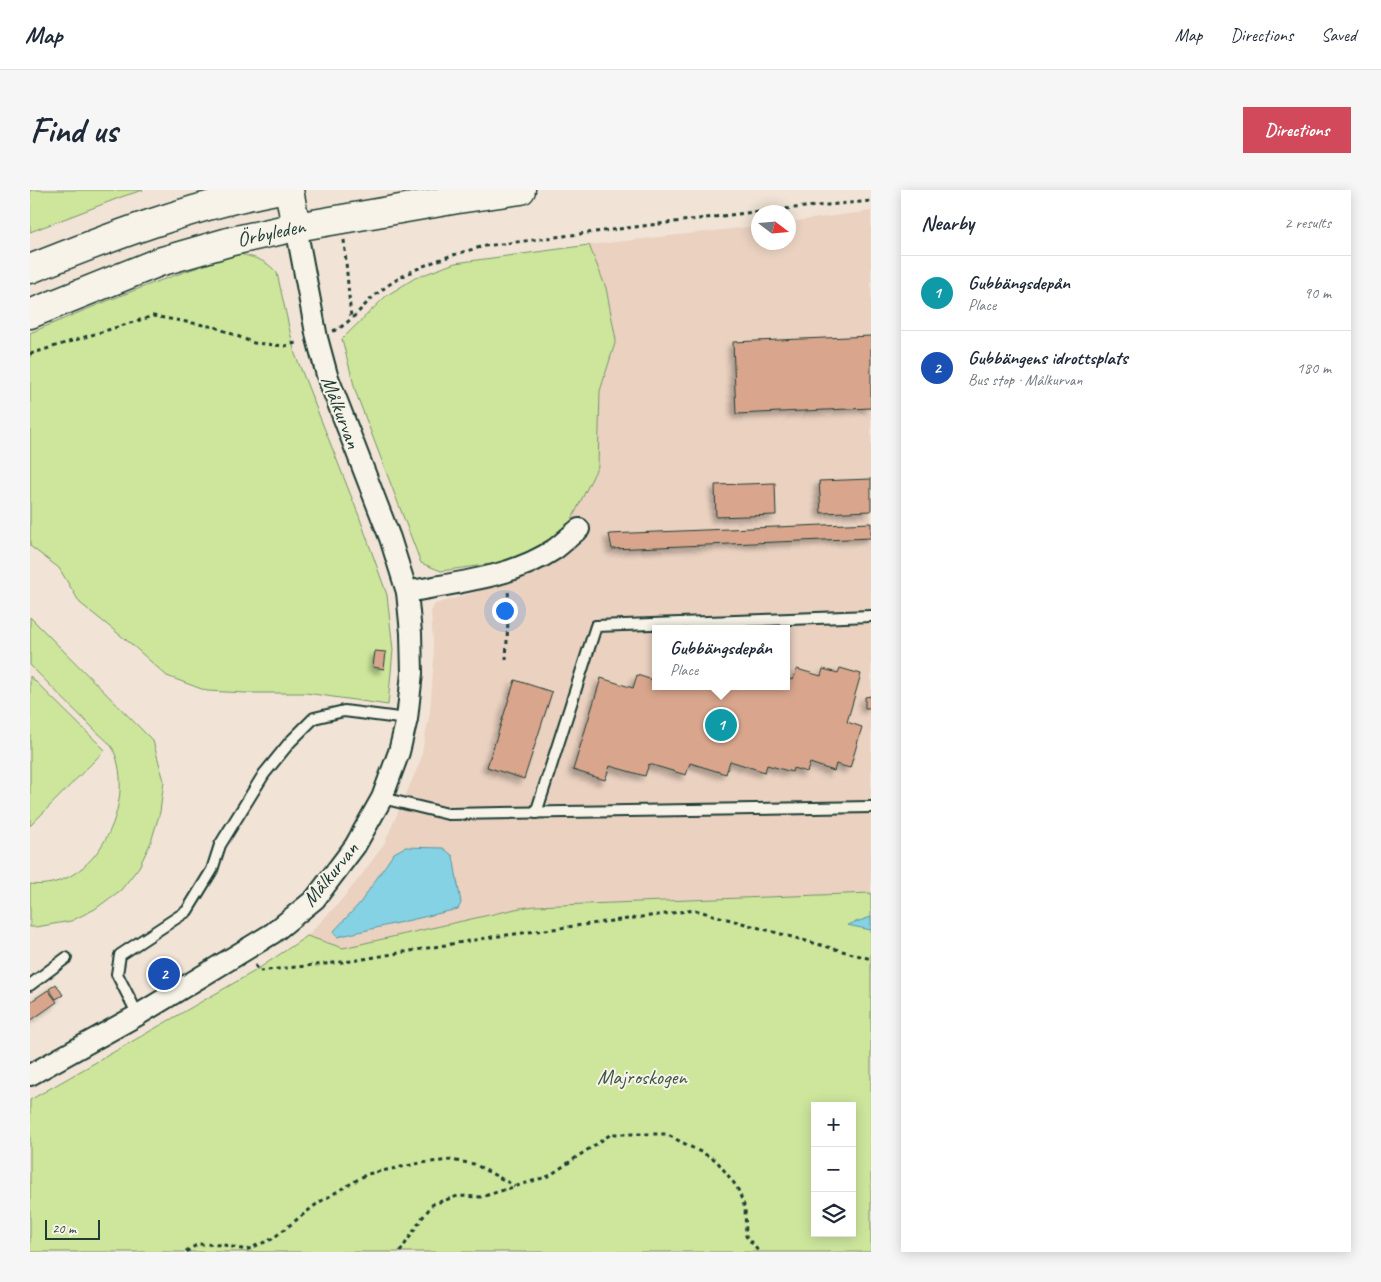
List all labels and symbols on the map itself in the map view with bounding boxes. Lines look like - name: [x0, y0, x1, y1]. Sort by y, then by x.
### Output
- north arrow: [751, 205, 796, 250]
- street label: Örbyleden: [234, 212, 309, 253]
- street label: Målkurvan: [315, 372, 367, 452]
- your location: [492, 598, 518, 624]
- pin: 1: [705, 706, 737, 744]
- street label: Målkurvan: [296, 836, 364, 912]
- pin: 2: [148, 955, 180, 993]
- park label: Majroskogen: [597, 1064, 688, 1090]
- scale bar: [45, 1217, 100, 1240]

